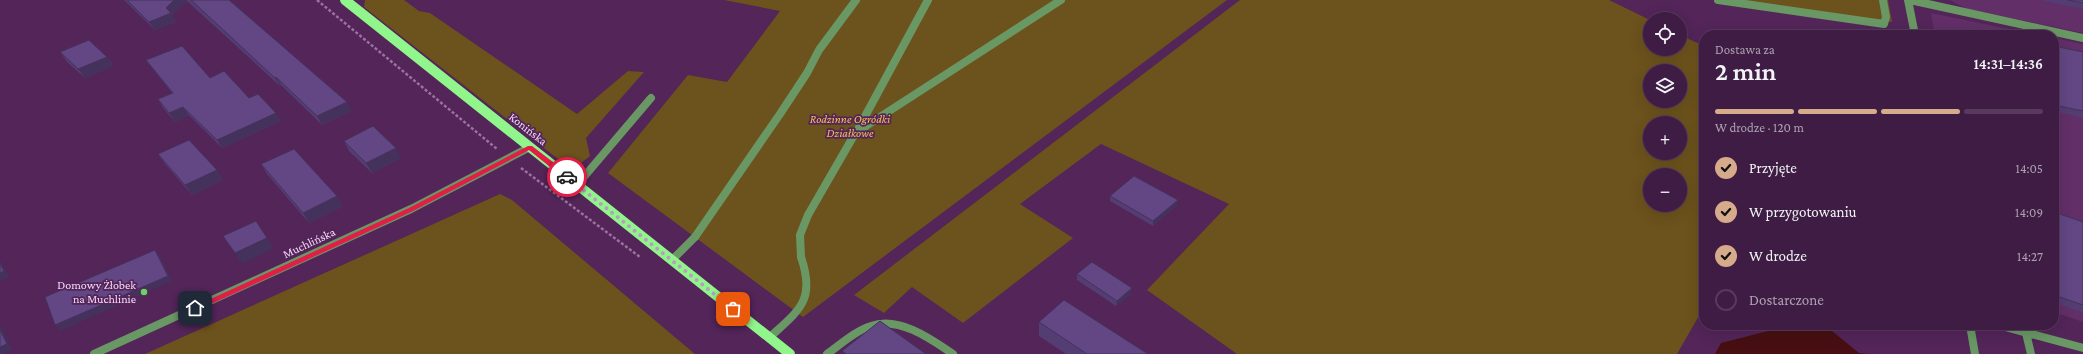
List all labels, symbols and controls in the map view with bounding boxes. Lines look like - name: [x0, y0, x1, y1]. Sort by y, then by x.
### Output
- map controls: [1643, 12, 1687, 212]
- button: locate: [1643, 12, 1687, 56]
- text: Dostawa za: [1715, 42, 1775, 57]
- text: 14:31–14:36: [1974, 56, 2043, 72]
- text: 2 min: [1715, 57, 1776, 86]
- button: layers: [1643, 64, 1687, 108]
- street label: Konińska: [506, 110, 550, 149]
- park label: Rodzinne Ogródki Działkowe: [810, 112, 891, 140]
- button: +: [1643, 116, 1687, 160]
- text: W drodze · 120 m: [1715, 120, 1804, 135]
- courier: [547, 157, 587, 197]
- icon: check: [1715, 157, 1737, 179]
- text: Przyjęte: [1749, 160, 1797, 176]
- text: 14:05: [2016, 161, 2043, 176]
- icon: car: [556, 166, 578, 188]
- button: −: [1643, 168, 1687, 212]
- icon: check: [1715, 201, 1737, 223]
- text: W przygotowaniu: [1749, 204, 1857, 220]
- text: 14:09: [2015, 205, 2043, 220]
- street label: Muchlińska: [280, 225, 338, 261]
- icon: check: [1715, 245, 1737, 267]
- text: W drodze: [1749, 248, 1807, 264]
- text: 14:27: [2017, 249, 2043, 264]
- place label: Domowy Żłobek na Muchlinie: [57, 278, 136, 306]
- marker: Domowy Żłobek na Muchlinie: [139, 287, 149, 297]
- pin: [178, 291, 212, 325]
- pin: [716, 292, 750, 326]
- text: Dostarczone: [1749, 292, 1824, 308]
- icon: home: [184, 297, 206, 319]
- icon: bag: [722, 298, 744, 320]

